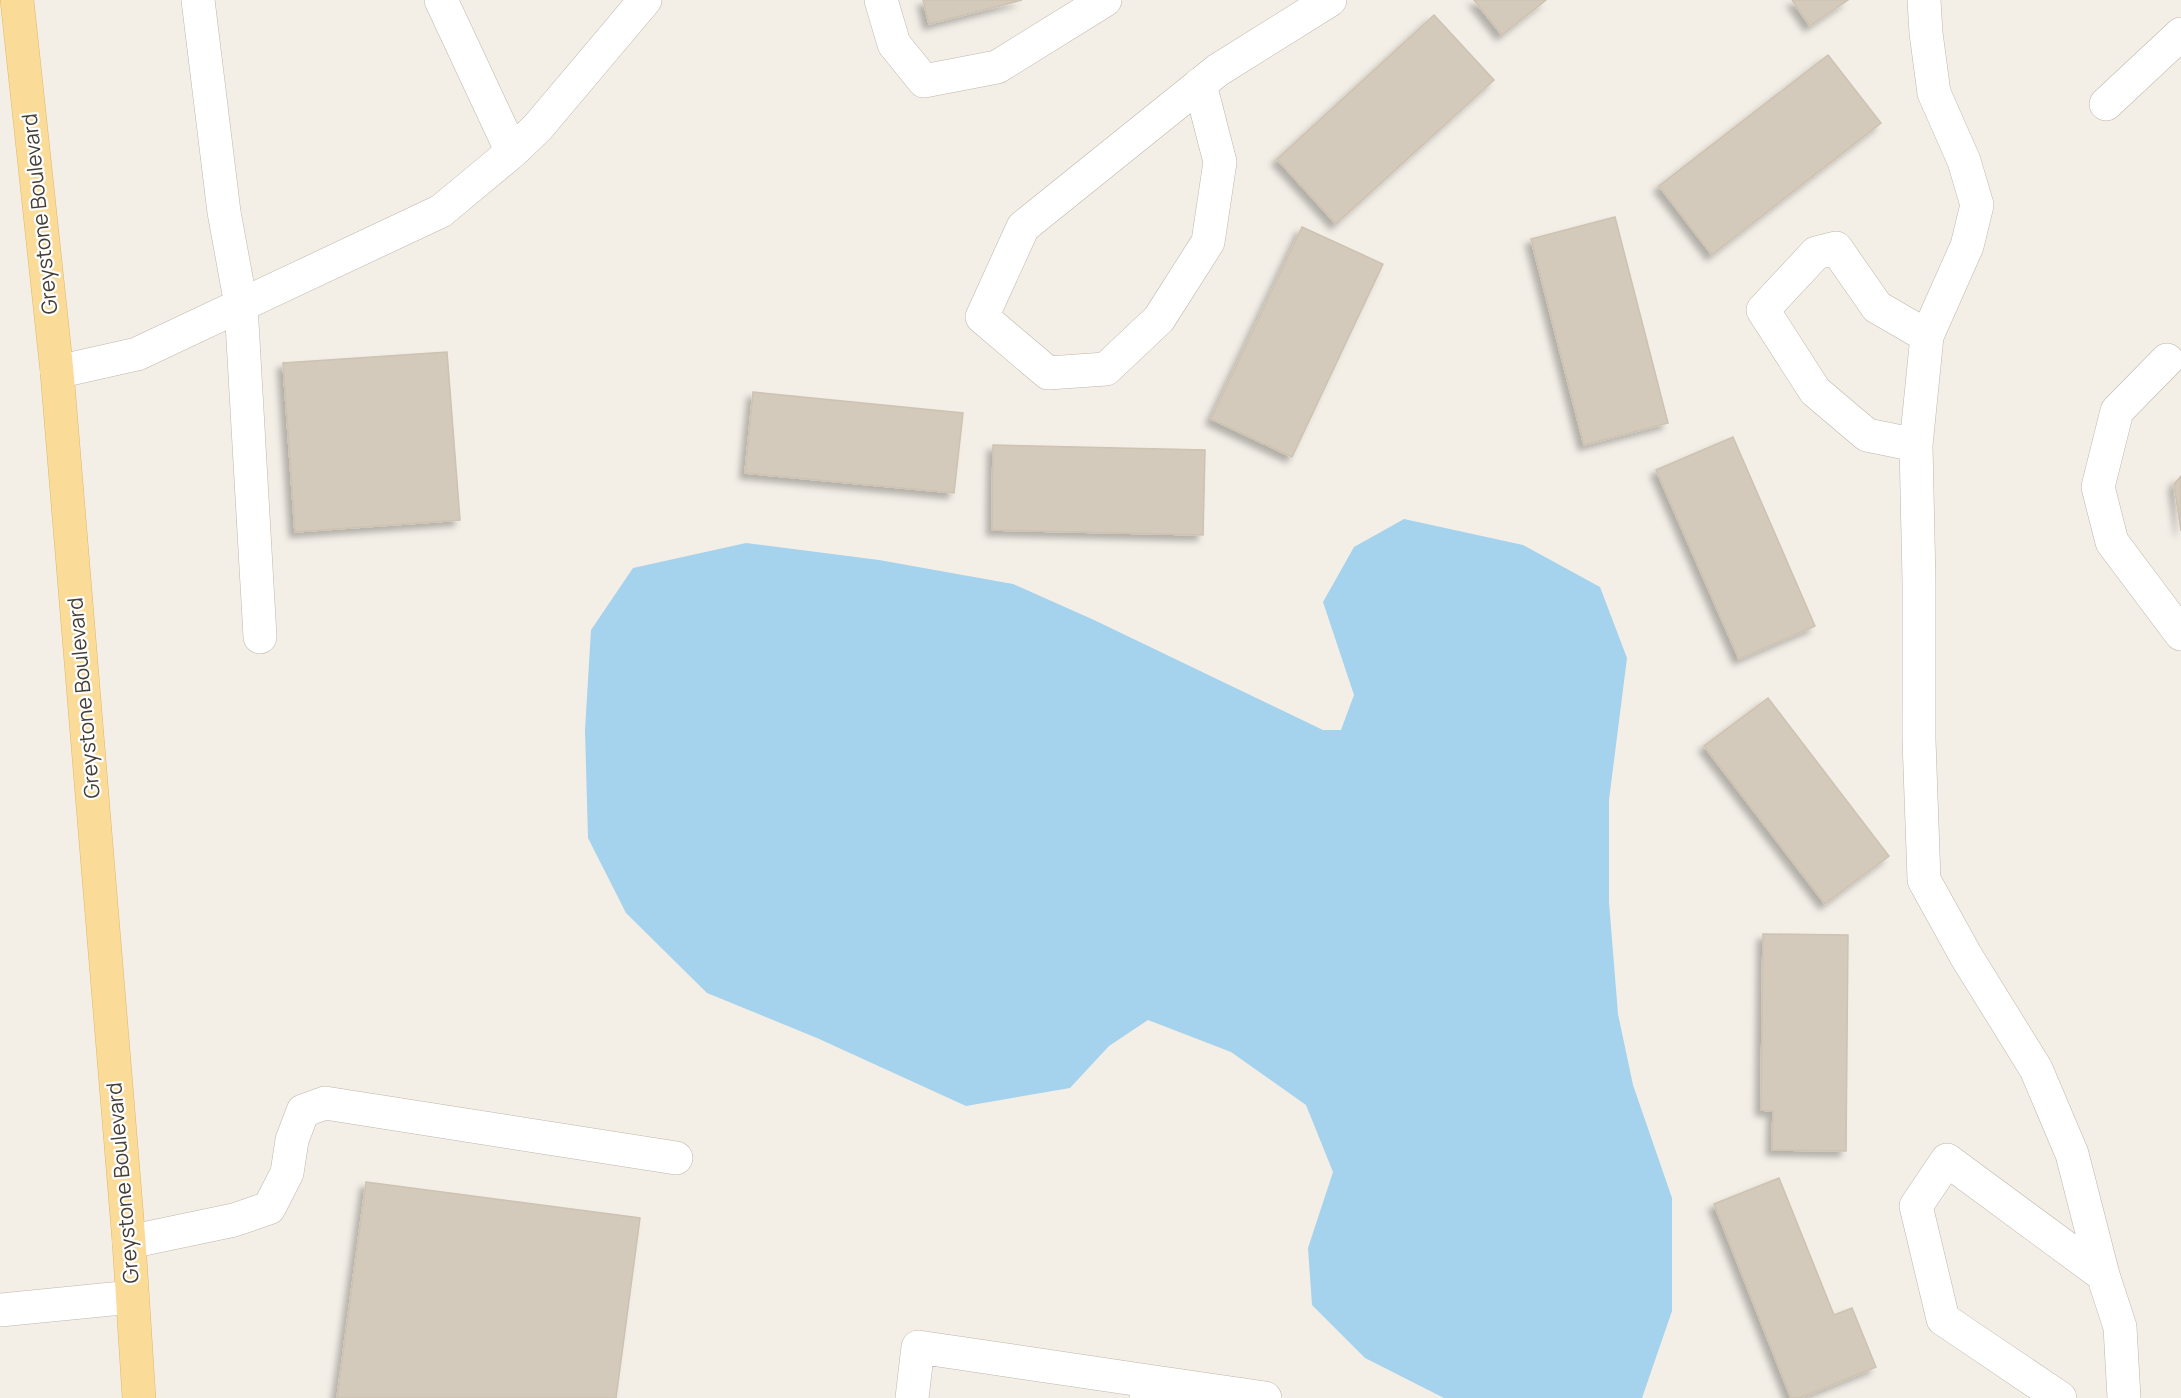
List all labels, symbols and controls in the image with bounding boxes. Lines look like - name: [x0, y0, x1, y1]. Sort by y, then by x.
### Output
- street label: Greystone Boulevard: [15, 112, 63, 316]
- street label: Greystone Boulevard: [60, 596, 106, 800]
- street label: Greystone Boulevard: [99, 1081, 145, 1285]

